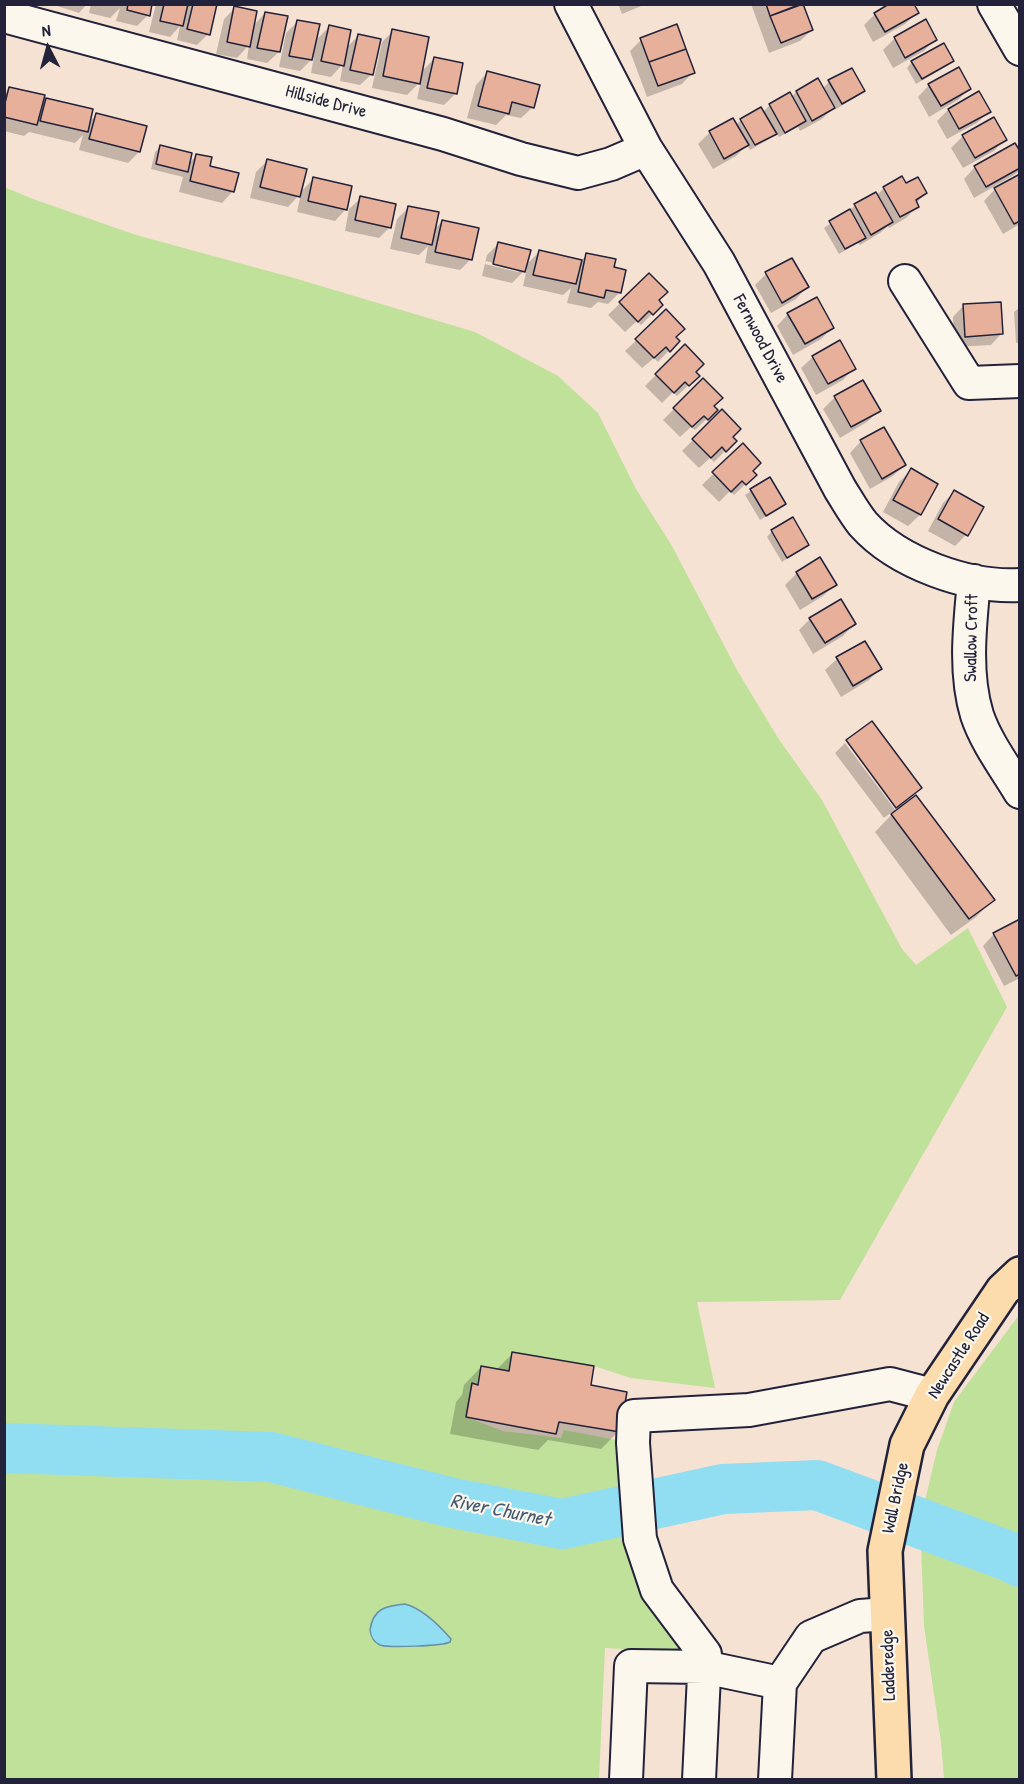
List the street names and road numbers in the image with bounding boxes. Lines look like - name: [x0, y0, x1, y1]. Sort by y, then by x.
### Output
- street label: Hillside Drive: [283, 81, 369, 123]
- street label: Fernwood Drive: [728, 291, 792, 387]
- street label: Swallow Croft: [960, 594, 984, 682]
- street label: Newcastle Road: [923, 1309, 995, 1403]
- street label: Wall Bridge: [878, 1460, 914, 1536]
- street label: Ladderedge: [877, 1629, 901, 1701]

